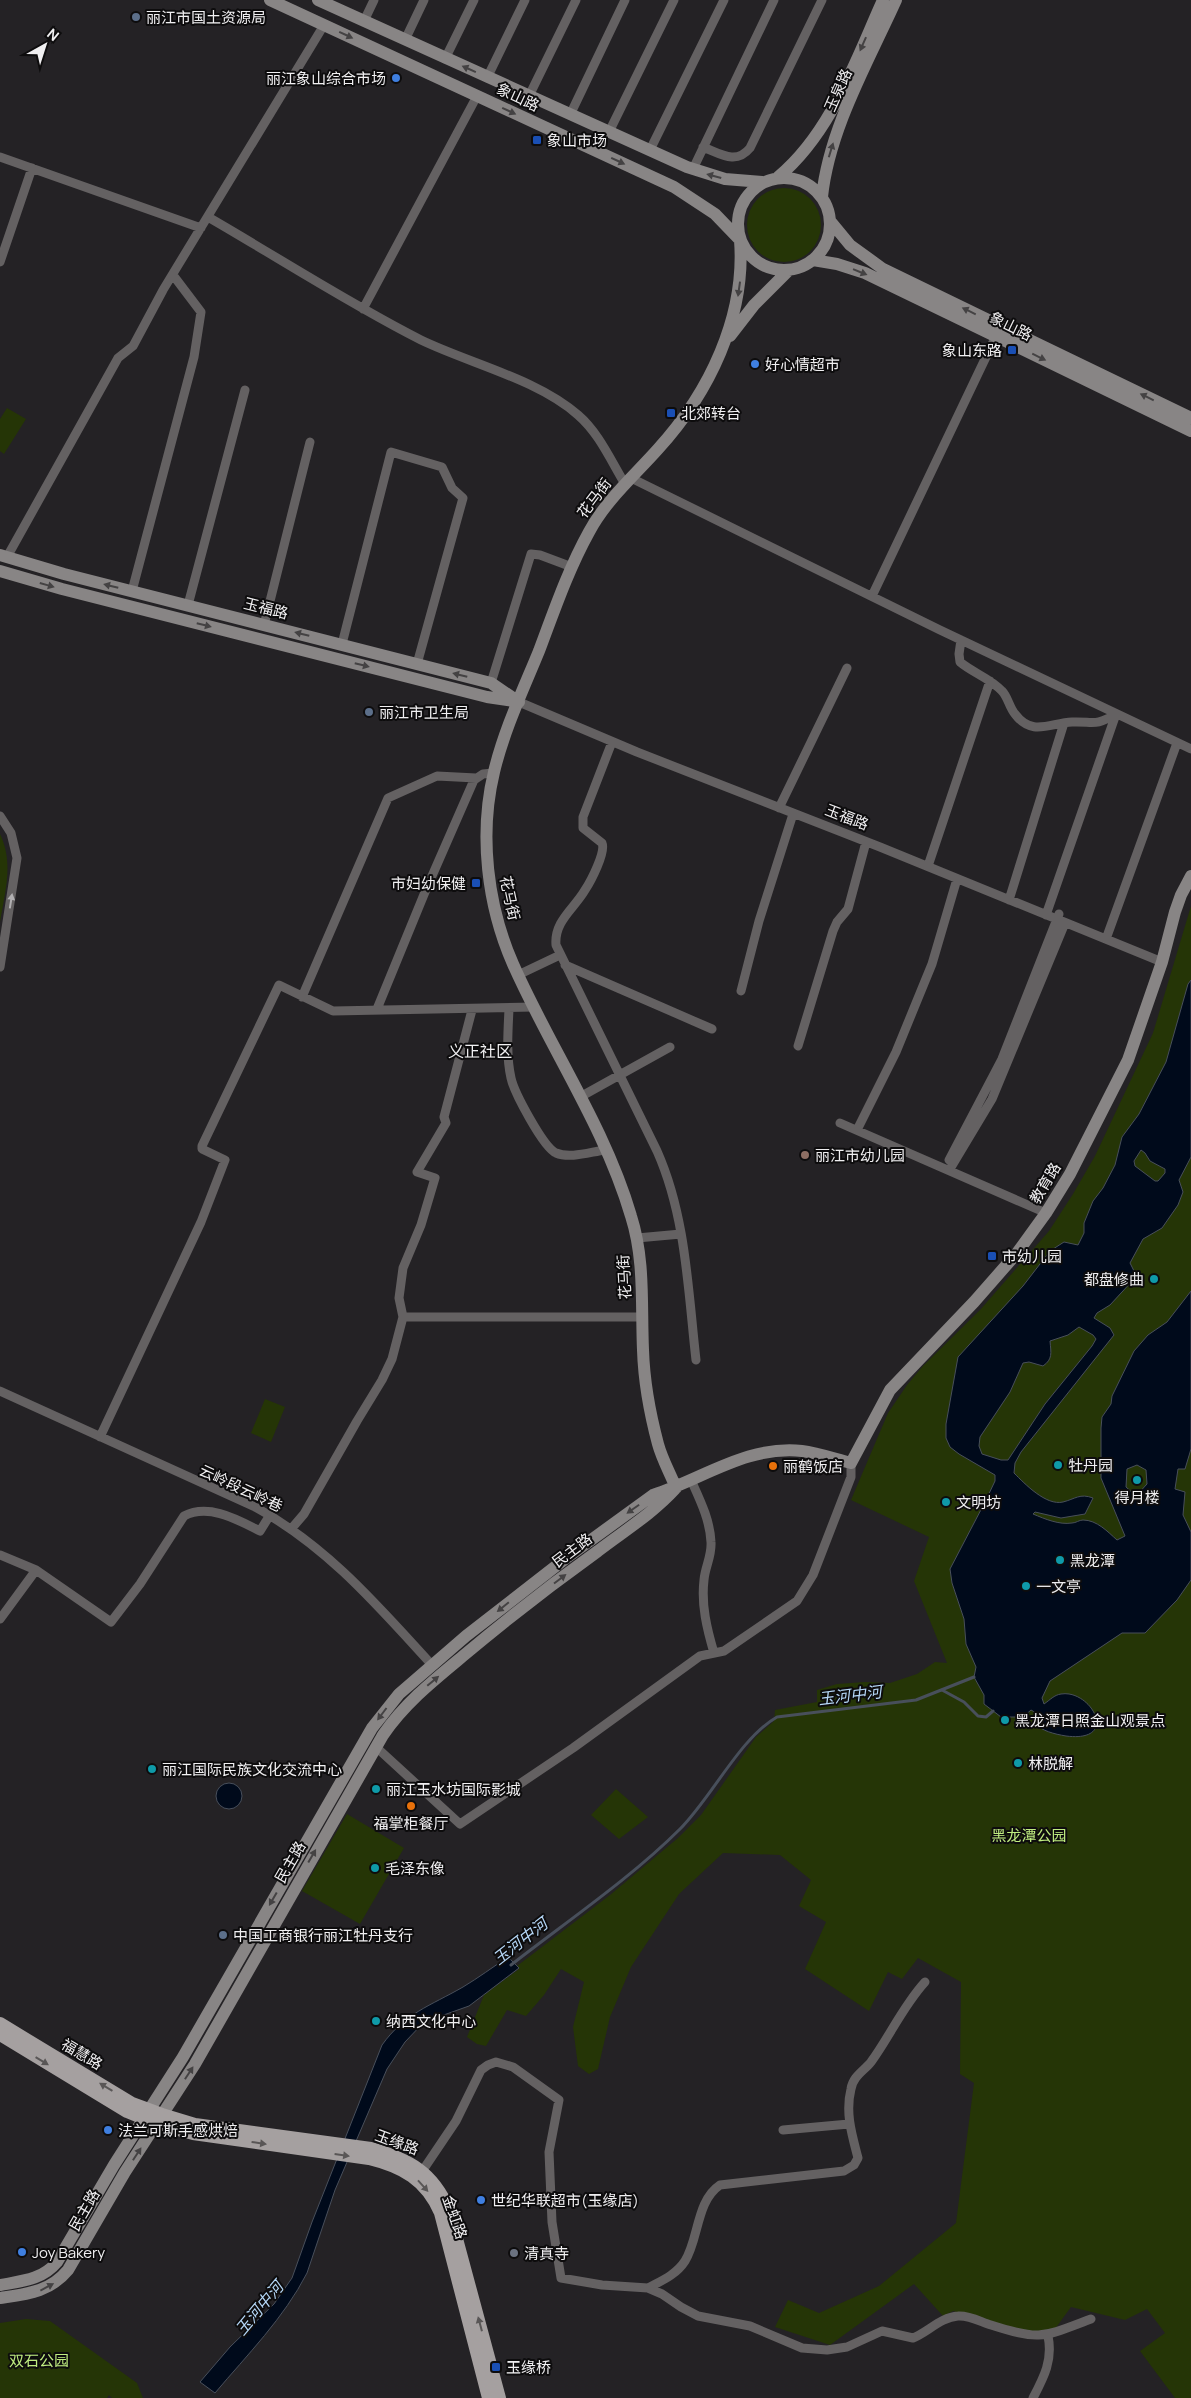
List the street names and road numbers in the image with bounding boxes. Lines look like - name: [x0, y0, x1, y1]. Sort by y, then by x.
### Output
- street label: 玉泉路: [819, 65, 857, 115]
- street label: 象山路: [493, 78, 543, 116]
- street label: 象山路: [986, 307, 1036, 345]
- street label: 花马街: [572, 474, 616, 522]
- street label: 玉福路: [242, 592, 290, 624]
- street label: 玉福路: [822, 799, 872, 835]
- street label: 花马街: [495, 874, 525, 922]
- street label: 教育路: [1024, 1158, 1066, 1208]
- street label: 花马街: [612, 1254, 636, 1300]
- street label: 云岭段云岭巷: [196, 1459, 286, 1517]
- street label: 民主路: [548, 1528, 596, 1572]
- street label: 民主路: [270, 1837, 310, 1887]
- street label: 福慧路: [57, 2033, 107, 2075]
- street label: 玉缘路: [372, 2124, 422, 2160]
- street label: 民主路: [64, 2185, 104, 2235]
- street label: 金虹路: [438, 2192, 472, 2242]

